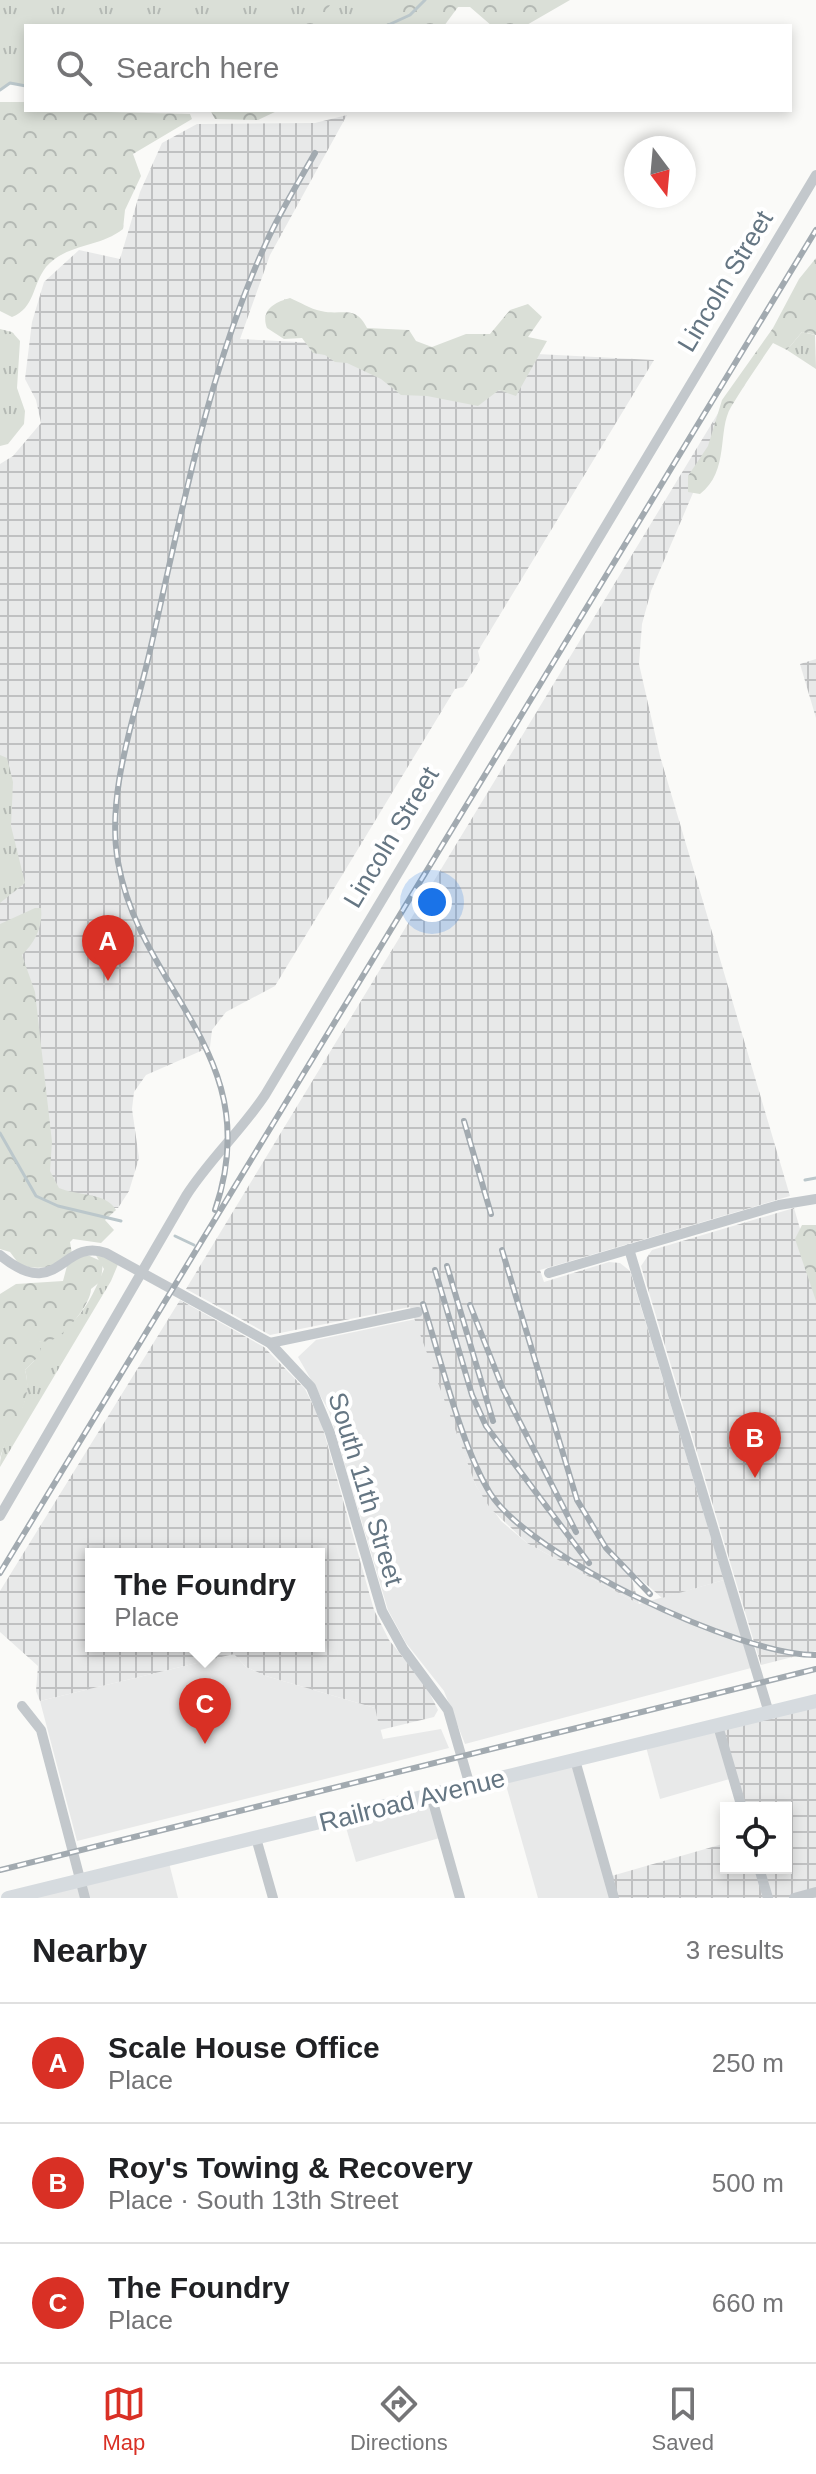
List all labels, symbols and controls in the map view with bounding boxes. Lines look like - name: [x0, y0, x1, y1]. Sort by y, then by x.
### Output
- search box: [24, 24, 792, 112]
- icon: search: [52, 46, 96, 90]
- text: Search here: [116, 51, 279, 84]
- north arrow: [624, 136, 696, 208]
- street label: Lincoln Street: [671, 204, 779, 357]
- street label: Lincoln Street: [337, 760, 445, 913]
- your location: [412, 882, 452, 922]
- pin: A: [82, 915, 134, 981]
- street label: South 11th Street: [322, 1389, 410, 1590]
- pin: B: [729, 1412, 781, 1478]
- popup: [85, 1548, 325, 1652]
- text: The Foundry: [114, 1568, 296, 1601]
- text: Place: [114, 1602, 179, 1632]
- pin: C: [179, 1678, 231, 1744]
- street label: Railroad Avenue: [316, 1762, 508, 1838]
- map controls: [720, 1802, 792, 1874]
- button: locate: [720, 1802, 792, 1874]
- text: Nearby: [32, 1931, 147, 1969]
- text: 3 results: [686, 1935, 784, 1965]
- text: Scale House Office: [108, 2031, 380, 2064]
- text: A: [49, 2048, 67, 2078]
- text: 250 m: [712, 2048, 784, 2078]
- text: Place: [108, 2065, 173, 2095]
- text: Roy's Towing & Recovery: [108, 2151, 473, 2184]
- text: B: [49, 2168, 67, 2198]
- text: 500 m: [712, 2168, 784, 2198]
- text: Place · South 13th Street: [108, 2185, 399, 2215]
- text: The Foundry: [108, 2271, 290, 2304]
- text: C: [49, 2288, 67, 2318]
- text: 660 m: [712, 2288, 784, 2318]
- text: Place: [108, 2305, 173, 2335]
- tab: Map: [102, 2382, 146, 2456]
- tab: Directions: [350, 2382, 448, 2456]
- tab: Saved: [652, 2382, 714, 2456]

